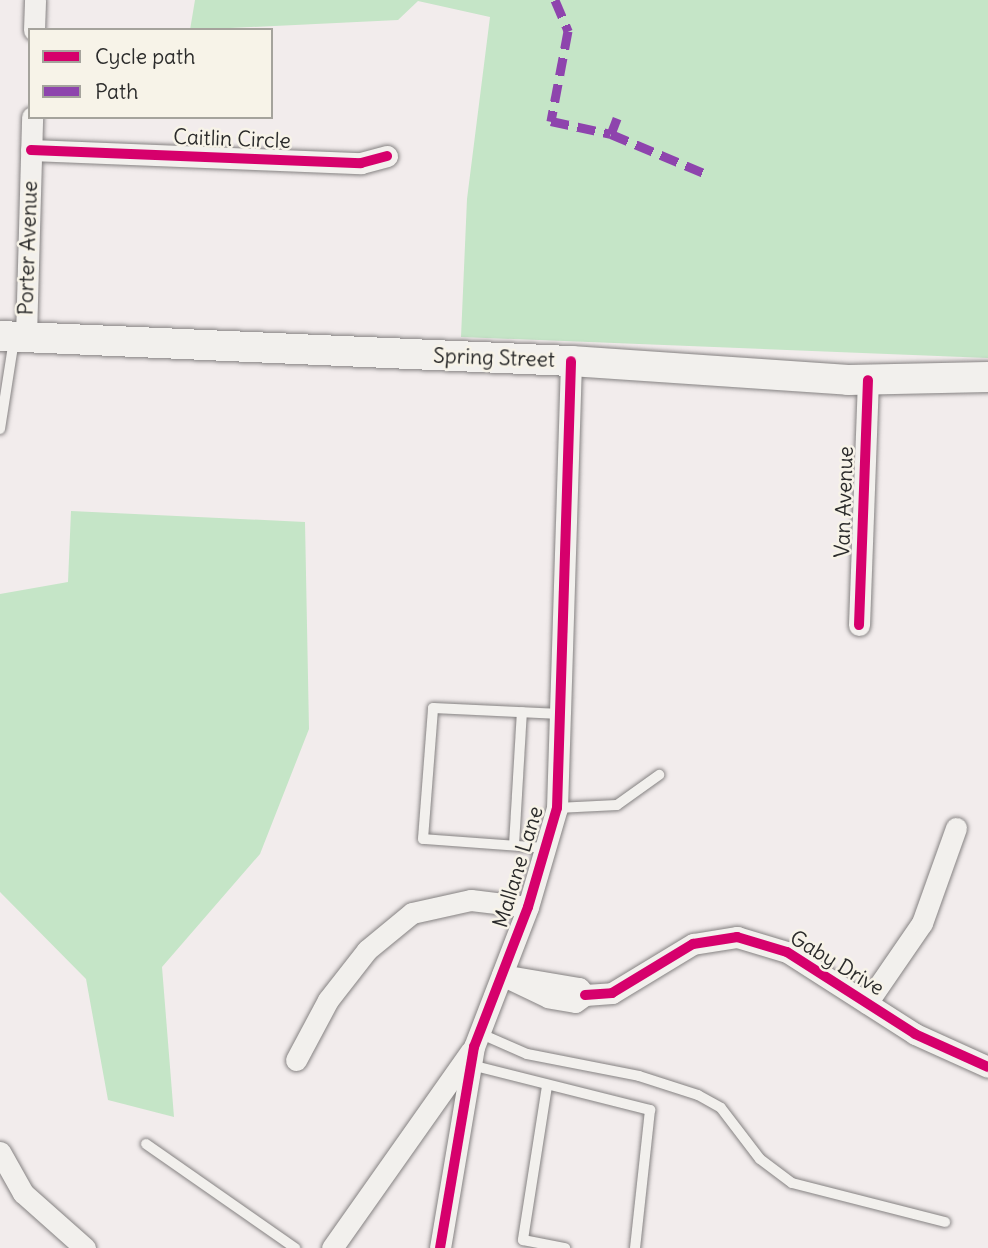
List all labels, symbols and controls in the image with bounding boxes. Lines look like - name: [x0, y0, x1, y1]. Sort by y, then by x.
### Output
- legend: [28, 28, 273, 119]
- text: Cycle path: [95, 43, 195, 70]
- text: Path: [95, 78, 138, 105]
- street label: Caitlin Circle: [173, 124, 291, 154]
- street label: Porter Avenue: [13, 180, 43, 316]
- street label: Spring Street: [433, 343, 555, 373]
- street label: Van Avenue: [829, 446, 859, 558]
- street label: Mallane Lane: [488, 803, 548, 931]
- street label: Gaby Drive: [785, 925, 889, 1001]

